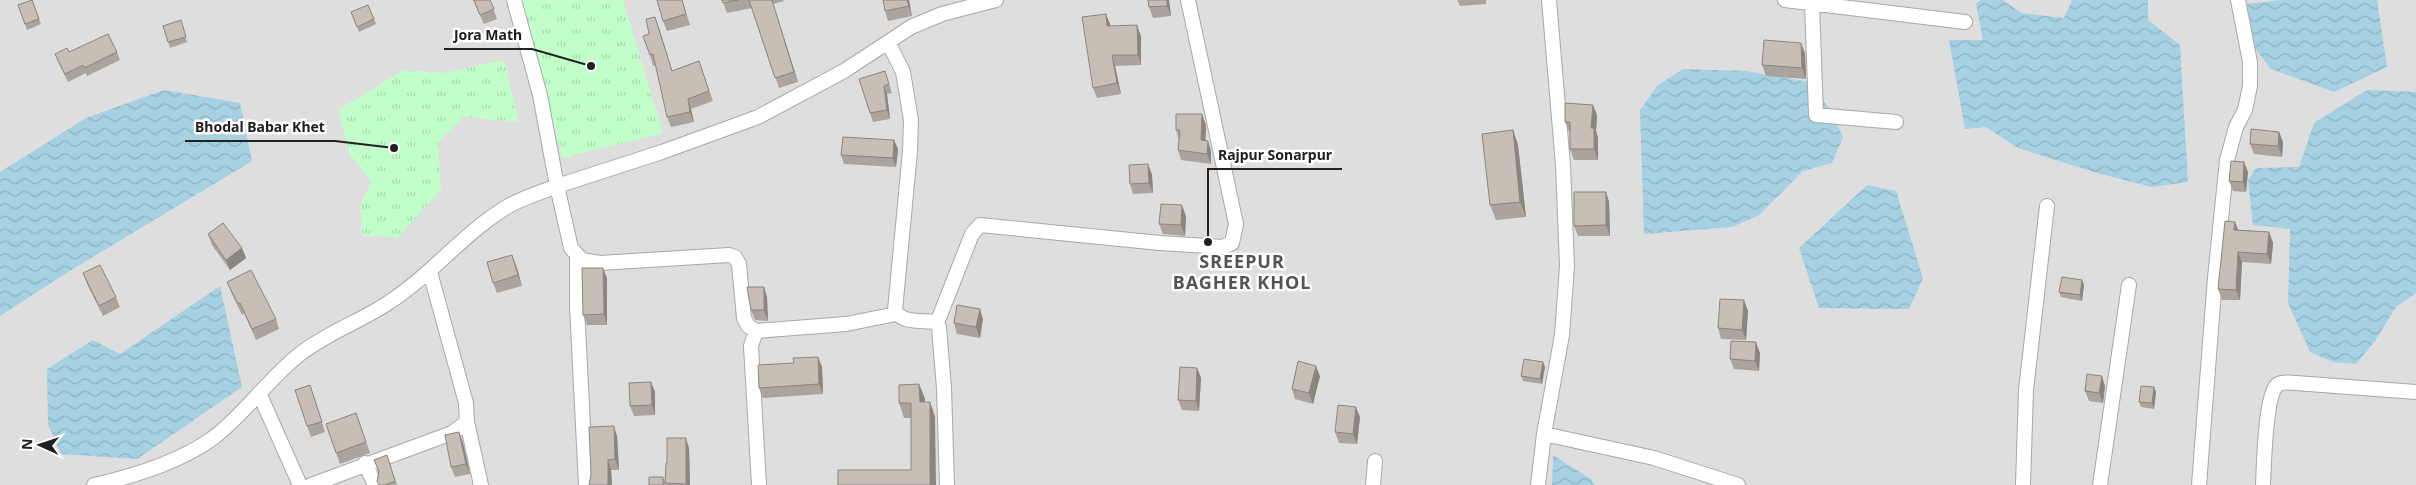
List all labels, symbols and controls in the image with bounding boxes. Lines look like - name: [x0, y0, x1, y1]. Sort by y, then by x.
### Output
- callout: Jora Math: [444, 20, 532, 49]
- text: Jora Math: [452, 25, 522, 44]
- callout: Bhodal Babar Khet: [185, 112, 335, 141]
- text: Bhodal Babar Khet: [195, 117, 325, 136]
- callout: Rajpur Sonarpur: [1208, 140, 1342, 169]
- text: Rajpur Sonarpur: [1218, 145, 1333, 164]
- district label: SREEPUR BAGHER KHOL: [1173, 249, 1311, 294]
- north arrow: [15, 420, 65, 470]
- text: N: [17, 438, 36, 450]

